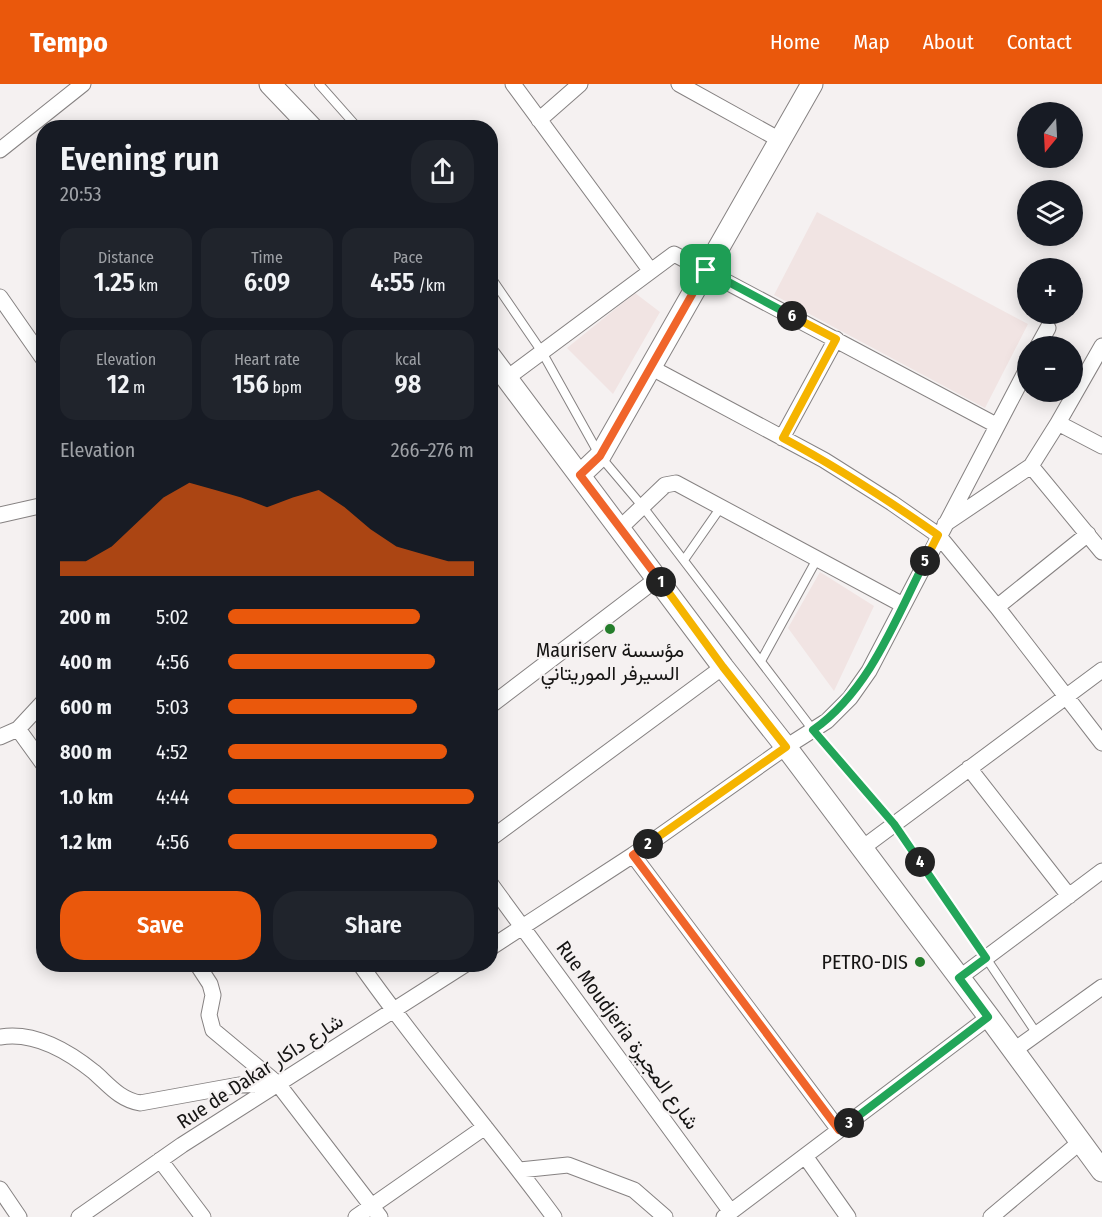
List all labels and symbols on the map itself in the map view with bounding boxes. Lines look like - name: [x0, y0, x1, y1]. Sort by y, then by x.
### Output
- north arrow: [1017, 102, 1083, 168]
- pin: [680, 244, 731, 295]
- pin: 6: [777, 301, 807, 331]
- pin: 5: [910, 546, 940, 576]
- pin: 1: [646, 567, 676, 597]
- marker: Mauriserv مؤسسة السيرفر الموريتاني: [603, 622, 617, 636]
- place label: Mauriserv مؤسسة السيرفر الموريتاني: [536, 638, 684, 690]
- pin: 2: [633, 829, 663, 859]
- pin: 4: [905, 847, 935, 877]
- street label: Rue Moudjeria شارع المجيرة: [550, 936, 704, 1135]
- place label: PETRO-DIS: [821, 950, 908, 974]
- marker: PETRO-DIS: [913, 955, 927, 969]
- street label: Rue de Dakar شارع داكار: [173, 1008, 349, 1135]
- pin: 3: [834, 1108, 864, 1138]

